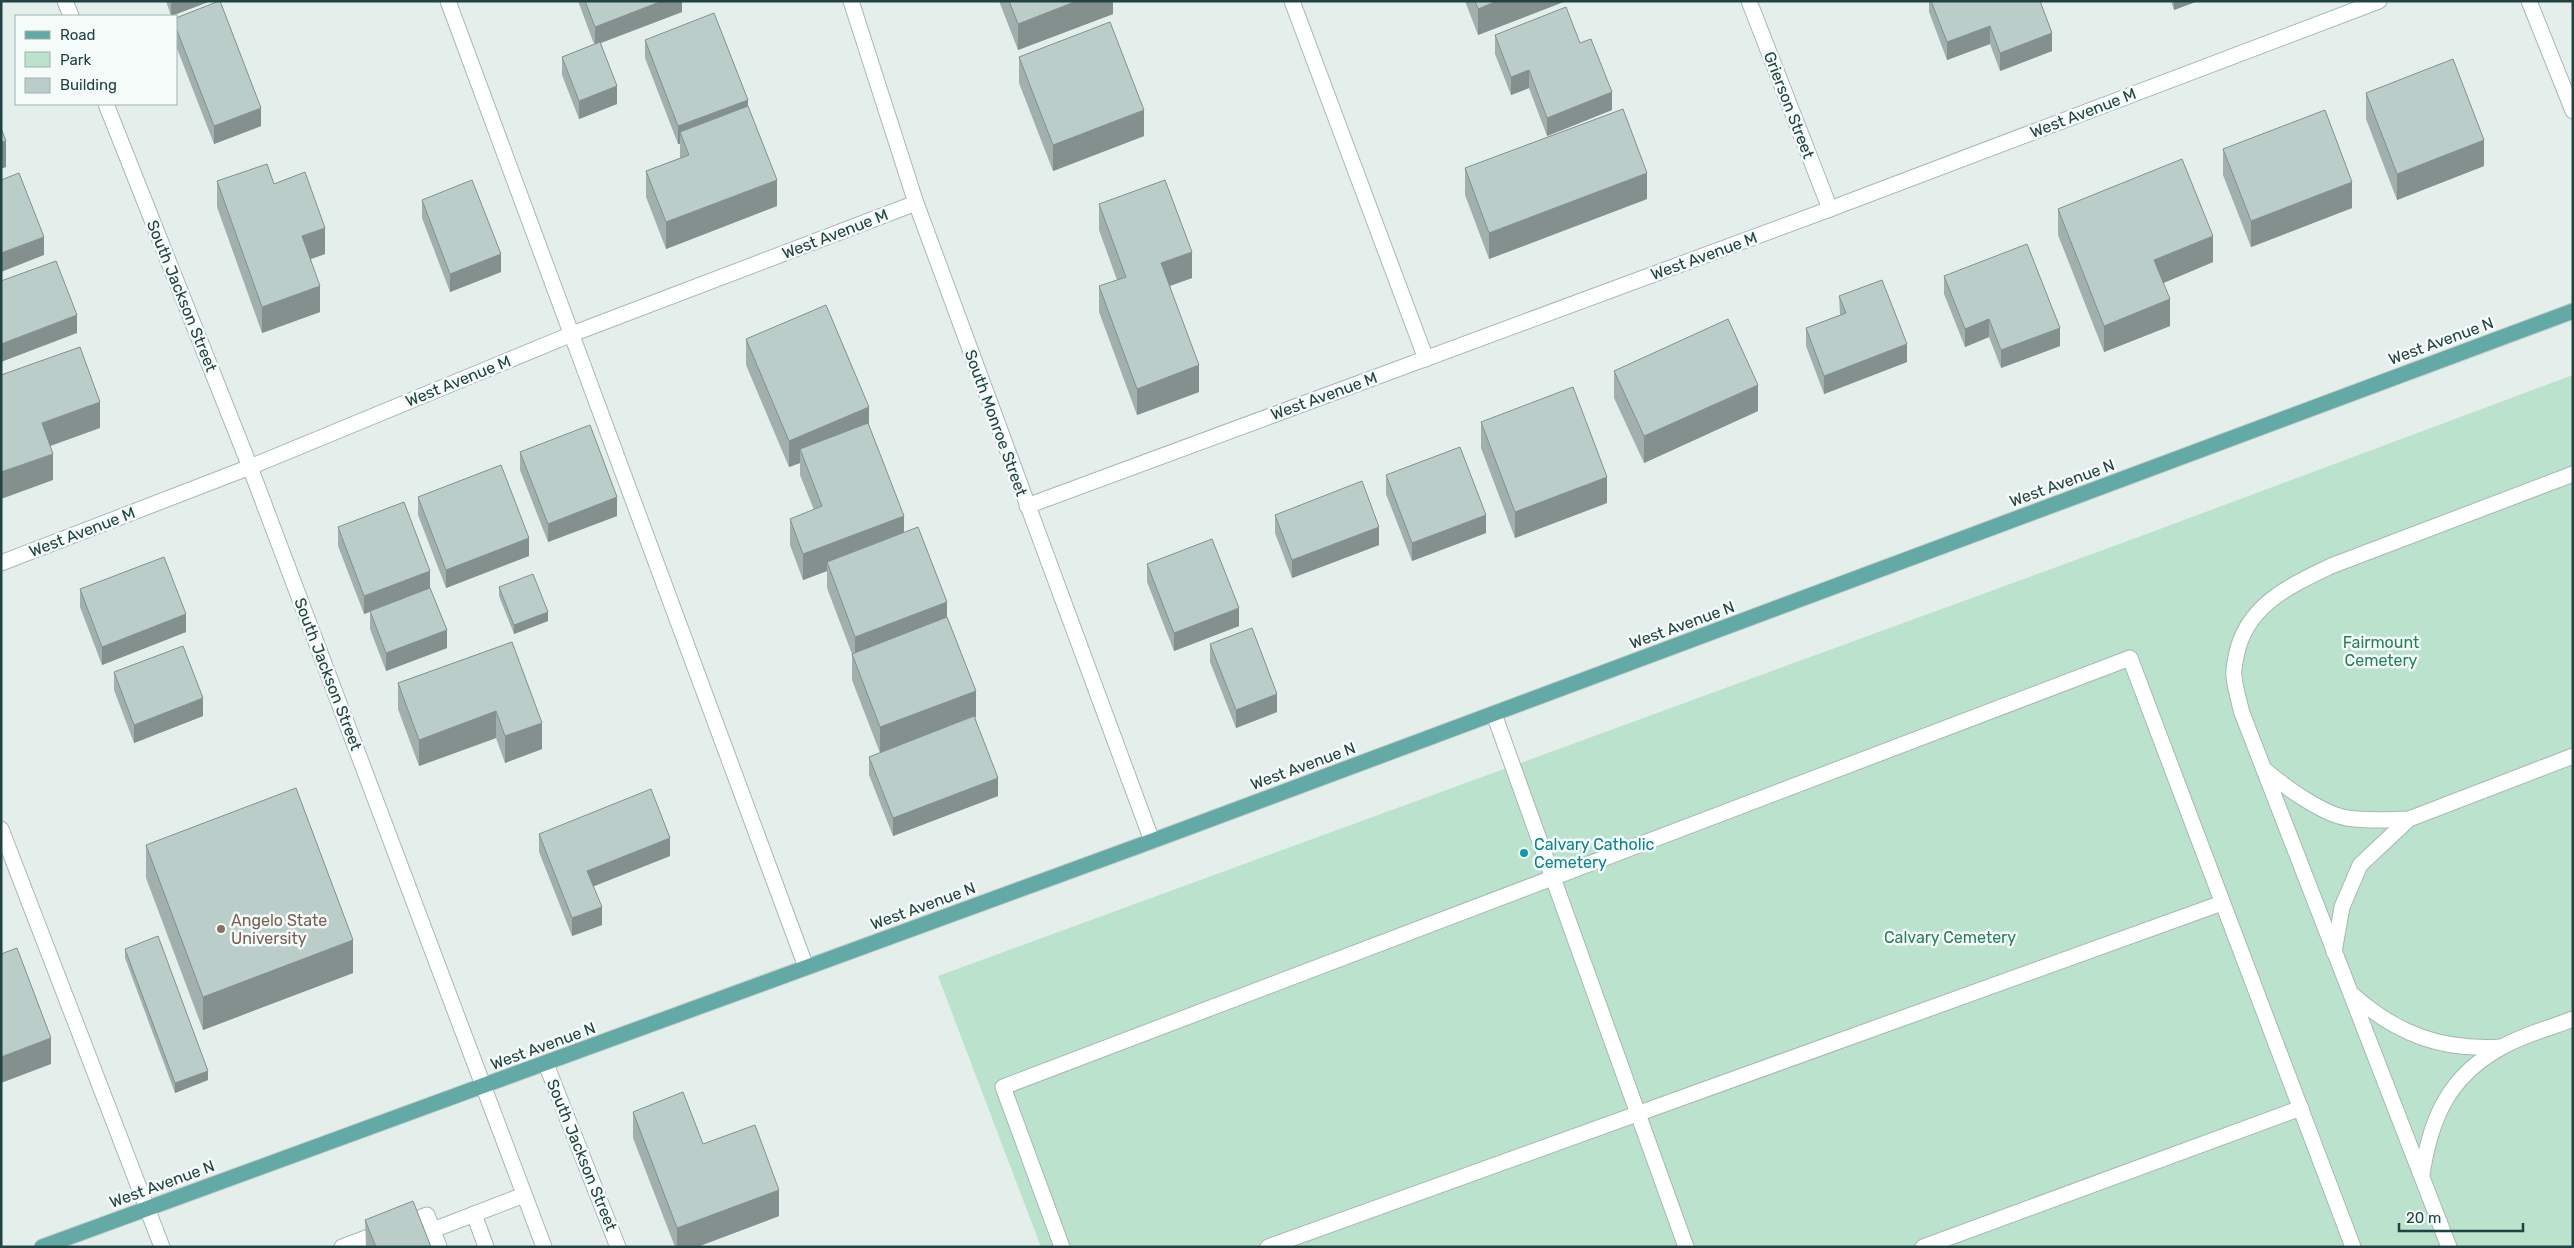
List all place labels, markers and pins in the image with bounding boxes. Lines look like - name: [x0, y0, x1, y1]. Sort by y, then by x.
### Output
- place label: Calvary Catholic Cemetery: [1534, 835, 1655, 872]
- marker: Calvary Catholic Cemetery: [1518, 847, 1530, 859]
- place label: Angelo State University: [231, 911, 327, 948]
- marker: Angelo State University: [215, 923, 227, 935]

